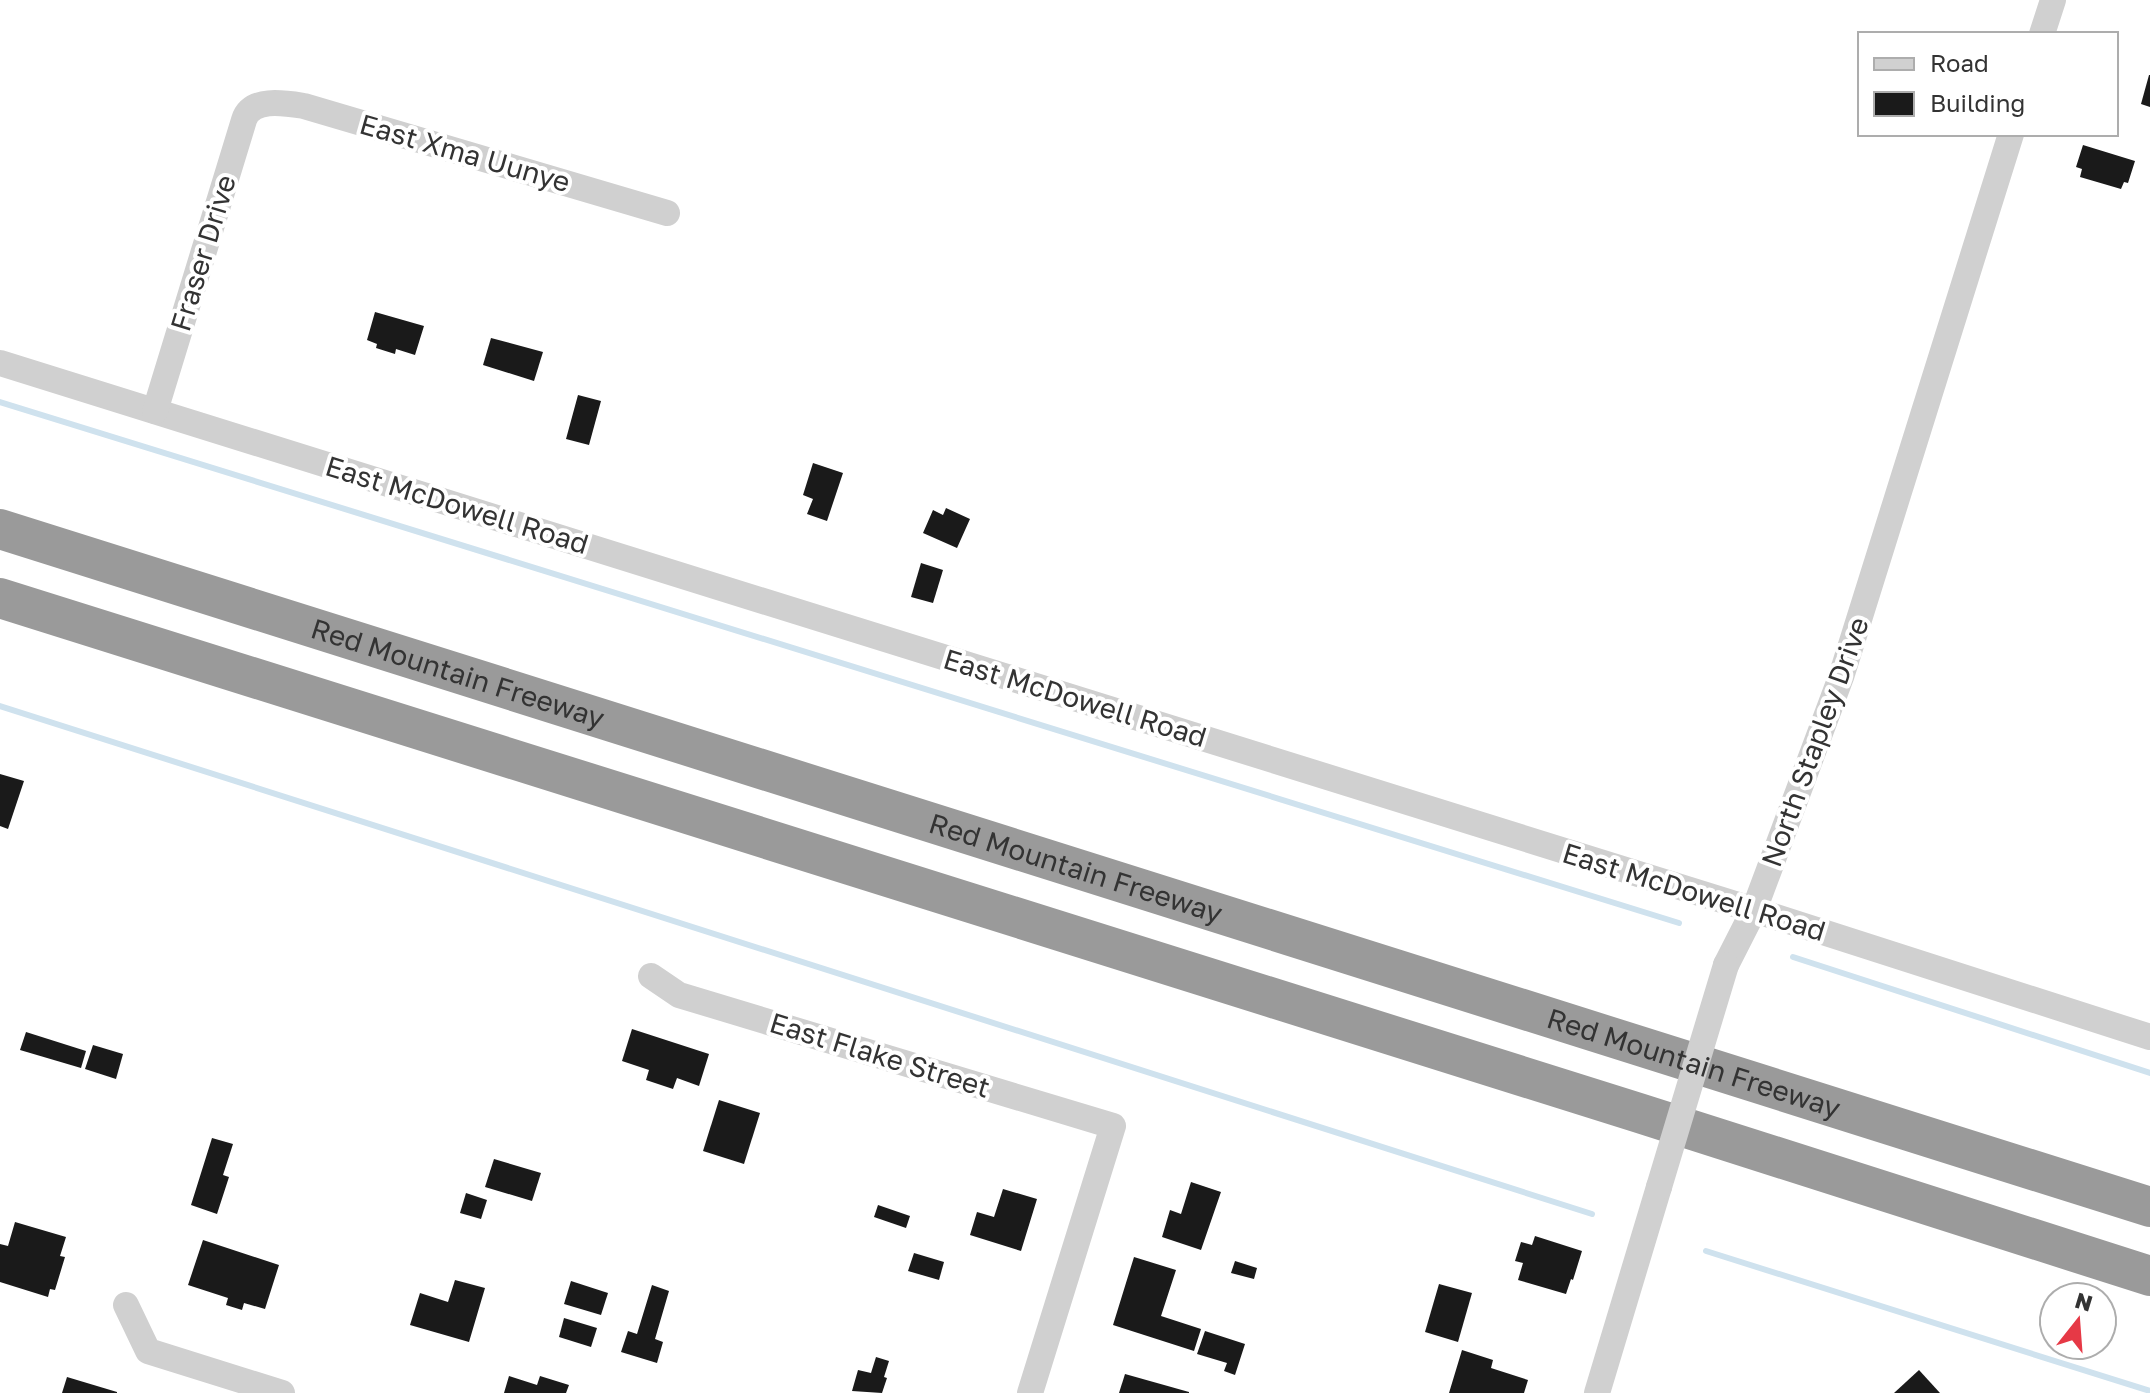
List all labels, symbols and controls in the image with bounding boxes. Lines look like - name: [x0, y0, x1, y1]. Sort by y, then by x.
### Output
- legend: [1858, 32, 2118, 136]
- text: Road: [1930, 48, 1989, 77]
- text: Building: [1930, 88, 2025, 117]
- street label: East Xma Uunye: [356, 107, 574, 198]
- street label: Fraser Drive: [163, 171, 242, 335]
- street label: East McDowell Road: [322, 449, 593, 560]
- street label: Red Mountain Freeway: [307, 611, 609, 735]
- street label: North Stapley Drive: [1754, 613, 1875, 871]
- street label: East McDowell Road: [940, 642, 1211, 753]
- street label: Red Mountain Freeway: [925, 806, 1227, 930]
- street label: East McDowell Road: [1559, 836, 1830, 947]
- street label: Red Mountain Freeway: [1543, 1001, 1845, 1124]
- street label: East Flake Street: [766, 1005, 994, 1104]
- north arrow: [2038, 1281, 2118, 1361]
- text: N: [2072, 1286, 2096, 1317]

